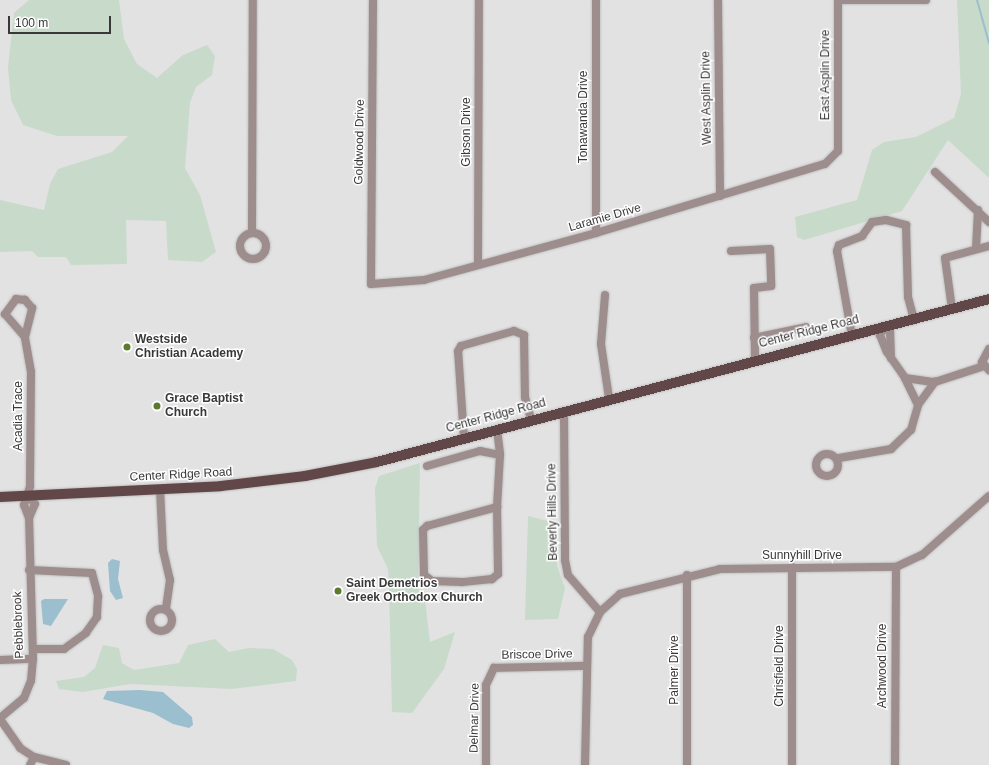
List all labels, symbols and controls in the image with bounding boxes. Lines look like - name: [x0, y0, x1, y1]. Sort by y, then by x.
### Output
- scale bar: [10, 8, 113, 34]
- text: 100 m: [15, 16, 48, 30]
- street label: East Asplin Drive: [819, 29, 833, 121]
- street label: West Asplin Drive: [699, 51, 715, 145]
- street label: Tonawanda Drive: [577, 71, 591, 163]
- street label: Gibson Drive: [460, 97, 474, 167]
- street label: Goldwood Drive: [352, 99, 368, 185]
- street label: Laramie Drive: [567, 201, 643, 235]
- street label: Center Ridge Road: [757, 313, 861, 351]
- place label: Westside Christian Academy: [135, 333, 244, 361]
- marker: Westside Christian Academy: [122, 342, 132, 352]
- street label: Acadia Trace: [12, 381, 26, 451]
- place label: Grace Baptist Church: [165, 392, 243, 420]
- street label: Center Ridge Road: [445, 396, 547, 436]
- marker: Grace Baptist Church: [152, 401, 162, 411]
- street label: Beverly Hills Drive: [545, 463, 561, 561]
- street label: Center Ridge Road: [129, 465, 233, 485]
- street label: Sunnyhill Drive: [762, 549, 842, 563]
- place label: Saint Demetrios Greek Orthodox Church: [346, 577, 483, 605]
- marker: Saint Demetrios Greek Orthodox Church: [333, 586, 343, 596]
- street label: Pebblebrook: [11, 591, 27, 659]
- street label: Archwood Drive: [876, 624, 890, 708]
- street label: Chrisfield Drive: [773, 625, 787, 707]
- street label: Palmer Drive: [668, 635, 682, 705]
- street label: Briscoe Drive: [501, 647, 573, 663]
- street label: Delmar Drive: [467, 683, 483, 753]

